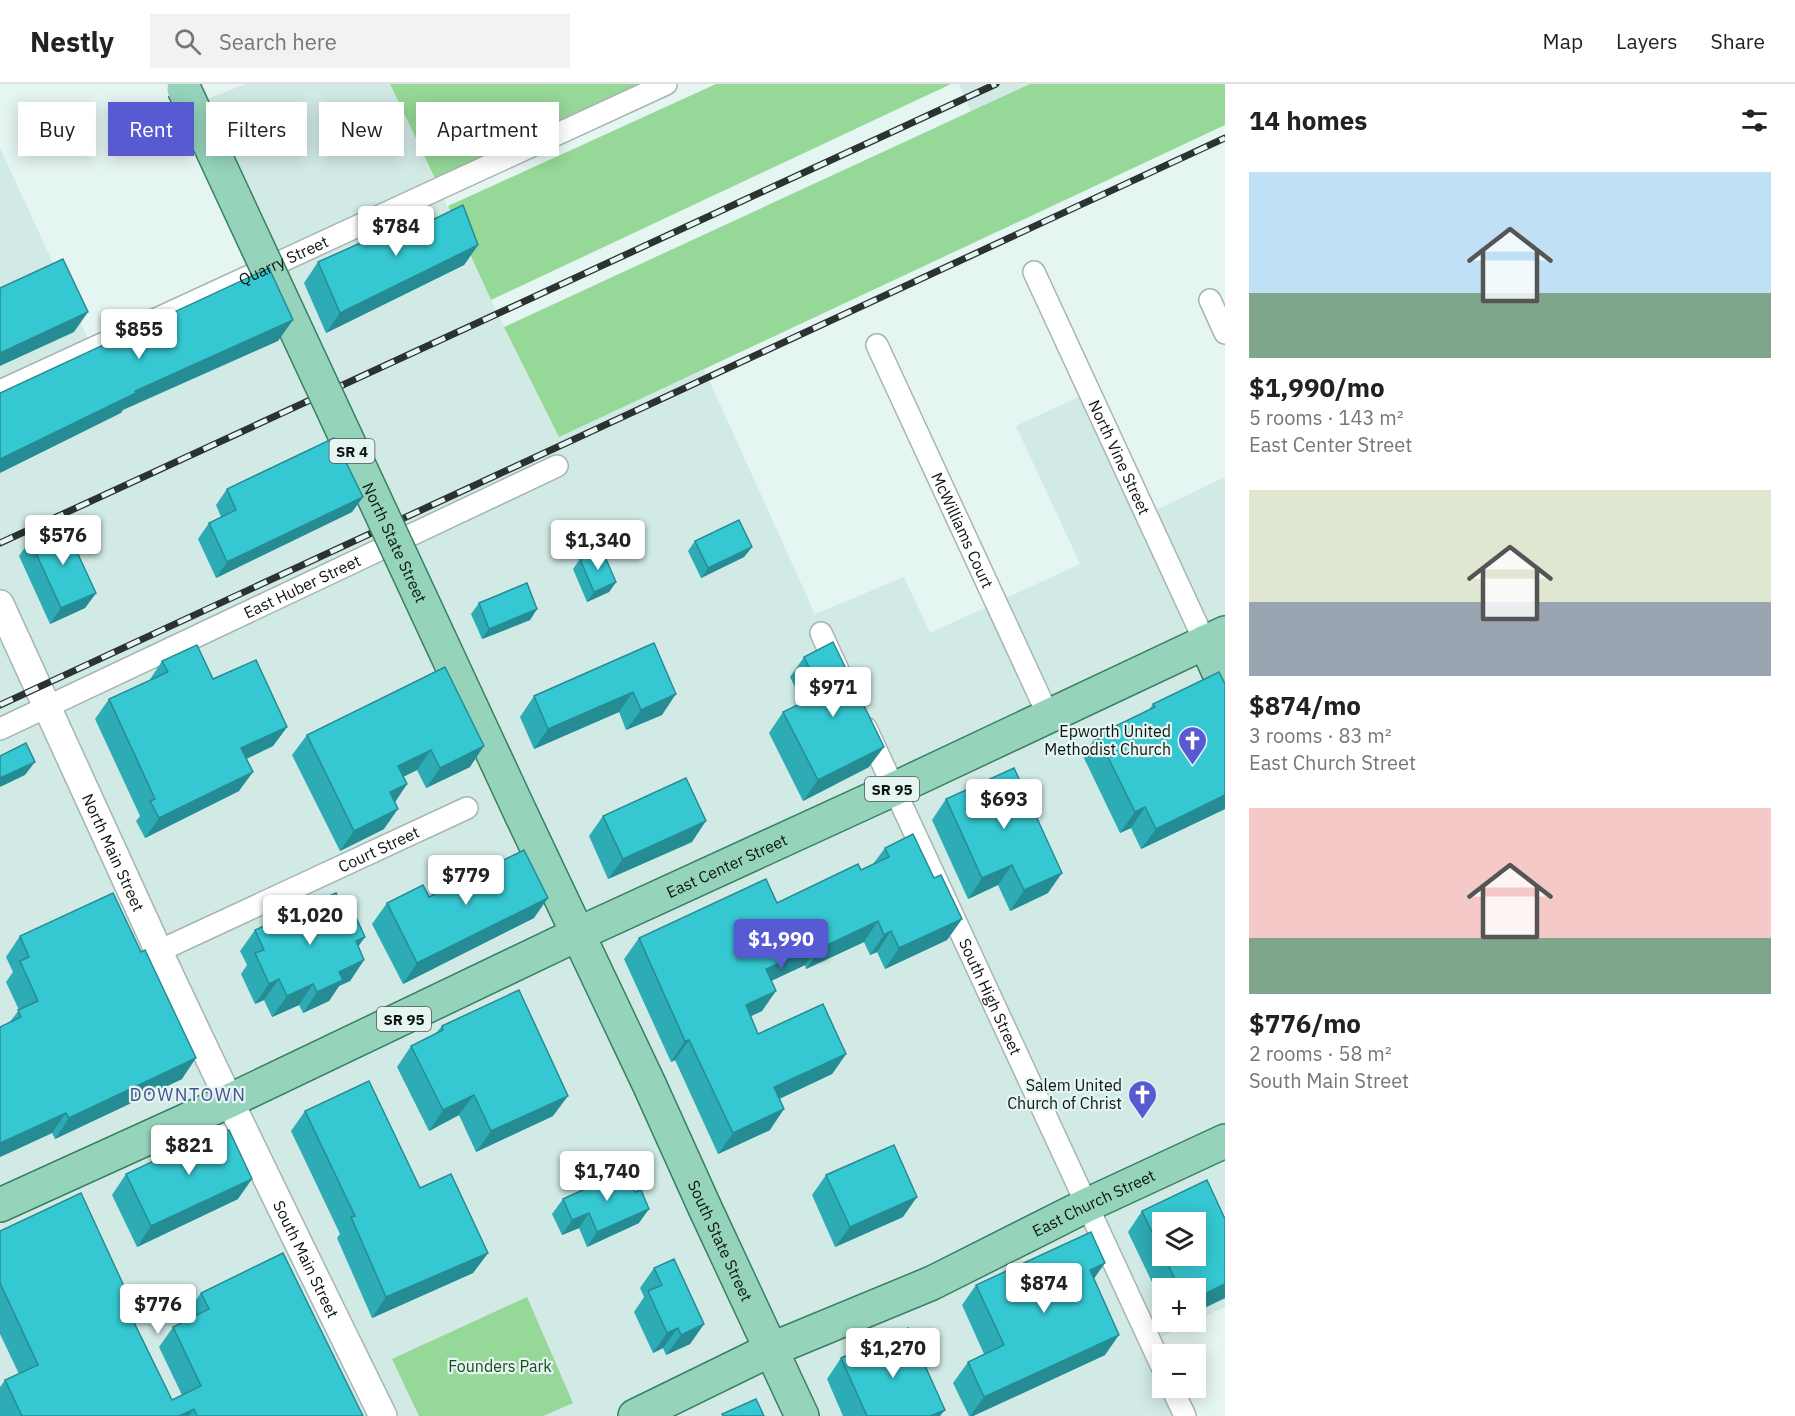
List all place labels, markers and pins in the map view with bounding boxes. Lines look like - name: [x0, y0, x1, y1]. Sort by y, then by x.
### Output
- pin: $784: [360, 206, 432, 257]
- pin: $855: [103, 309, 175, 360]
- pin: $576: [27, 515, 99, 566]
- pin: $1,340: [549, 520, 647, 571]
- pin: $971: [797, 667, 869, 718]
- place label: Epworth United Methodist Church: [1044, 721, 1171, 759]
- church icon: Epworth United Methodist Church: [1176, 724, 1208, 766]
- pin: $693: [968, 779, 1040, 830]
- pin: $779: [430, 855, 502, 906]
- pin: $1,020: [261, 895, 359, 946]
- pin: $1,990: [732, 919, 830, 970]
- place label: Salem United Church of Christ: [1007, 1075, 1122, 1113]
- church icon: Salem United Church of Christ: [1127, 1078, 1159, 1120]
- pin: $821: [153, 1125, 225, 1176]
- pin: $1,740: [558, 1151, 656, 1202]
- pin: $874: [1008, 1263, 1080, 1314]
- pin: $776: [122, 1284, 194, 1335]
- pin: $1,270: [844, 1328, 942, 1379]

